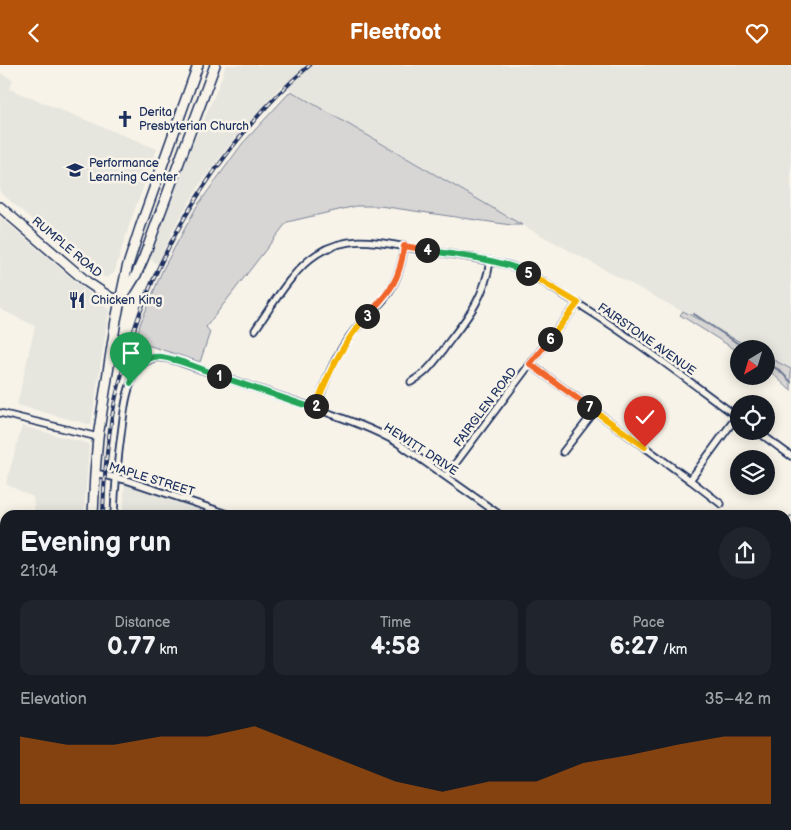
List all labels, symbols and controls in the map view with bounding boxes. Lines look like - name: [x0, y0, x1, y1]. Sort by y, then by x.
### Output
- icon: back: [20, 19, 48, 47]
- text: Fleetfoot: [350, 19, 441, 46]
- icon: heart: [743, 19, 771, 47]
- place label: Derita Presbyterian Church: [139, 105, 249, 134]
- church icon: Derita Presbyterian Church: [115, 109, 135, 129]
- place label: Performance Learning Center: [89, 156, 178, 185]
- school or university icon: Performance Learning Center: [65, 160, 85, 180]
- street label: RUMPLE ROAD: [29, 214, 105, 281]
- pin: 4: [414, 237, 440, 263]
- text: 4: [423, 242, 432, 259]
- pin: 5: [516, 261, 540, 285]
- text: 5: [524, 265, 533, 282]
- restaurant icon: Chicken King: [67, 290, 87, 310]
- place label: Chicken King: [91, 293, 162, 308]
- street label: FAIRSTONE AVENUE: [595, 300, 699, 379]
- pin: 3: [354, 303, 380, 329]
- text: 3: [363, 308, 372, 325]
- pin: 6: [538, 327, 562, 351]
- text: 6: [546, 331, 555, 348]
- pin: [110, 332, 152, 383]
- icon: arrive: [117, 339, 145, 367]
- north arrow: [730, 340, 775, 385]
- map controls: [730, 340, 775, 495]
- pin: 1: [206, 363, 232, 389]
- street label: FAIRGLEN ROAD: [451, 364, 520, 450]
- text: 1: [217, 368, 222, 385]
- pin: 2: [304, 393, 328, 419]
- pin: 7: [576, 395, 602, 419]
- button: locate: [730, 395, 775, 440]
- pin: [624, 396, 666, 447]
- text: 2: [312, 398, 321, 415]
- text: 7: [586, 399, 593, 416]
- icon: check: [631, 403, 659, 431]
- street label: HEWITT DRIVE: [381, 420, 461, 479]
- button: layers: [730, 450, 775, 495]
- street label: MAPLE STREET: [107, 459, 197, 500]
- text: Evening run: [20, 526, 171, 559]
- button: share: [719, 527, 771, 579]
- text: 21:04: [20, 562, 58, 581]
- text: Distance: [115, 614, 170, 631]
- text: Time: [380, 614, 411, 631]
- text: Pace: [633, 614, 664, 631]
- text: 0.77: [107, 631, 156, 662]
- text: 4:58: [370, 631, 421, 662]
- text: 6:27: [610, 631, 659, 662]
- text: km: [156, 641, 178, 658]
- text: /km: [659, 641, 687, 658]
- text: Elevation: [20, 690, 87, 709]
- text: 35–42 m: [705, 690, 771, 709]

